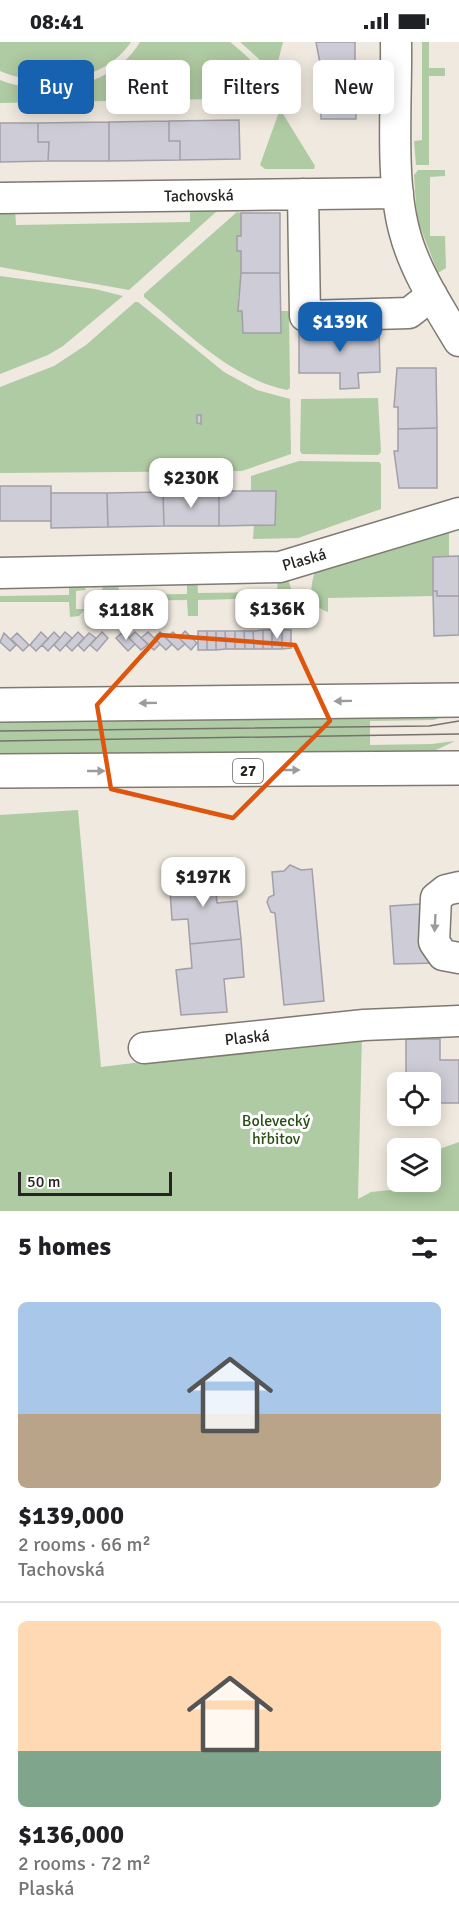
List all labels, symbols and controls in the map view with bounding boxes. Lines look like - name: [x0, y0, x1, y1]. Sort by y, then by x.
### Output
- text: 08:41: [30, 8, 84, 35]
- chip: Buy: [18, 60, 94, 114]
- chip: Rent: [106, 60, 190, 114]
- chip: Filters: [202, 60, 301, 114]
- chip: New: [313, 60, 394, 114]
- street label: Tachovská: [164, 185, 234, 207]
- pin: $139K: [298, 302, 382, 353]
- text: $139K: [312, 309, 368, 334]
- pin: $230K: [149, 458, 233, 509]
- text: $230K: [163, 465, 219, 490]
- street label: Plaská: [280, 544, 329, 576]
- pin: $136K: [235, 589, 319, 640]
- pin: $118K: [84, 590, 168, 641]
- text: $136K: [249, 596, 305, 621]
- text: $118K: [98, 597, 154, 622]
- one-way arrow: [334, 696, 353, 706]
- one-way arrow: [139, 698, 158, 708]
- road number: 27: [233, 759, 263, 783]
- one-way arrow: [282, 765, 301, 775]
- one-way arrow: [87, 766, 106, 776]
- pin: $197K: [161, 857, 245, 908]
- text: $197K: [175, 864, 231, 889]
- one-way arrow: [430, 914, 440, 933]
- street label: Plaská: [224, 1026, 271, 1050]
- map controls: [387, 1072, 441, 1192]
- button: locate: [387, 1072, 441, 1126]
- park label: Bolevecký hřbitov: [242, 1111, 311, 1149]
- button: layers: [387, 1138, 441, 1192]
- scale bar: [18, 1169, 172, 1196]
- text: 50 m: [27, 1172, 61, 1192]
- text: 5 homes: [18, 1231, 111, 1263]
- icon: filters: [408, 1231, 441, 1264]
- icon: home: [176, 1341, 284, 1449]
- text: $139,000: [18, 1500, 124, 1532]
- text: 2 rooms · 66 m²: [18, 1532, 151, 1557]
- text: Tachovská: [18, 1557, 105, 1582]
- icon: home: [176, 1660, 284, 1768]
- text: $136,000: [18, 1819, 124, 1851]
- text: 2 rooms · 72 m²: [18, 1851, 151, 1876]
- text: Plaská: [18, 1876, 74, 1901]

